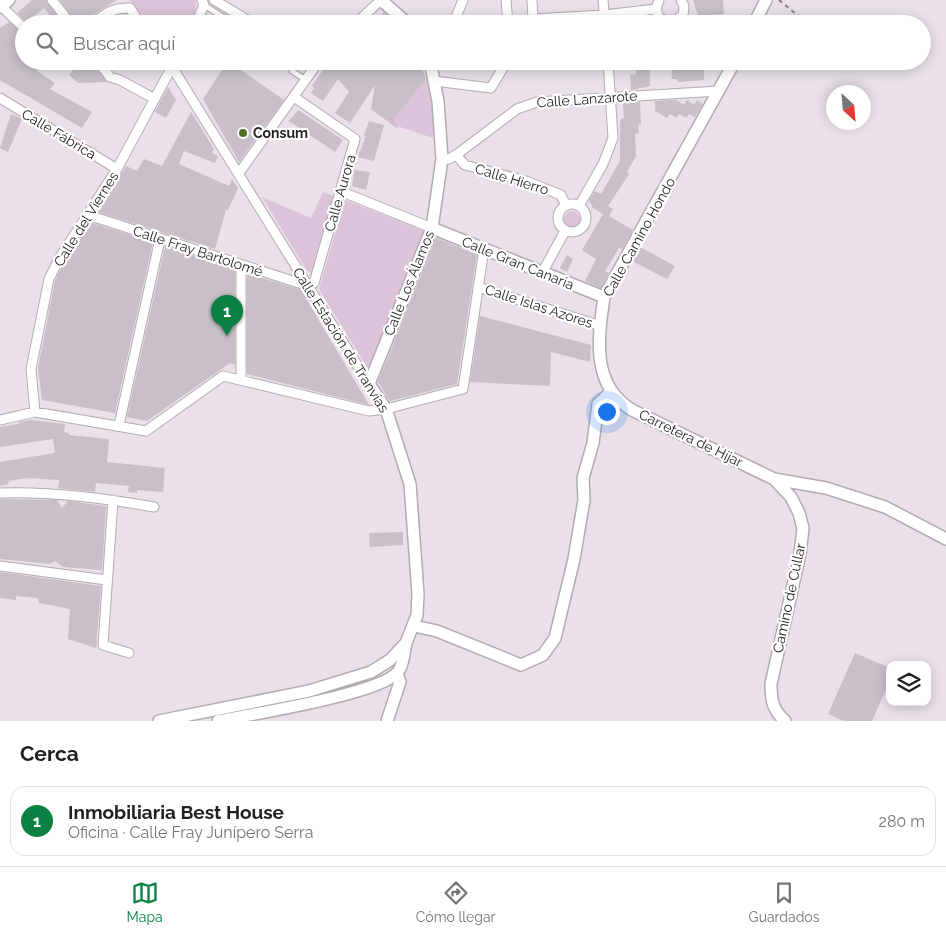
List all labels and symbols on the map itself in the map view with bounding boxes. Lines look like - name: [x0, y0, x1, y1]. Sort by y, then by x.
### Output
- north arrow: [826, 85, 871, 130]
- street label: Calle Lanzarote: [536, 88, 638, 110]
- street label: Calle Fábrica: [19, 106, 99, 162]
- place label: Consum: [253, 125, 308, 141]
- marker: Consum: [237, 127, 249, 139]
- street label: Calle Aurora: [321, 153, 359, 233]
- street label: Calle Hierro: [473, 160, 551, 198]
- street label: Calle del Viernes: [50, 168, 122, 269]
- street label: Calle Camino Hondo: [600, 175, 678, 299]
- street label: Calle Fray Bartolomé: [131, 222, 265, 280]
- street label: Calle Los Álamos: [380, 228, 437, 338]
- street label: Calle Gran Canaria: [460, 233, 576, 293]
- street label: Calle Estación de Tranvías: [290, 265, 392, 416]
- street label: Calle Islas Azores: [483, 281, 595, 331]
- pin: 1: [211, 295, 243, 336]
- your location: [594, 399, 620, 425]
- street label: Carretera de Híjar: [637, 406, 746, 470]
- street label: Camino de Cúllar: [770, 542, 808, 654]

